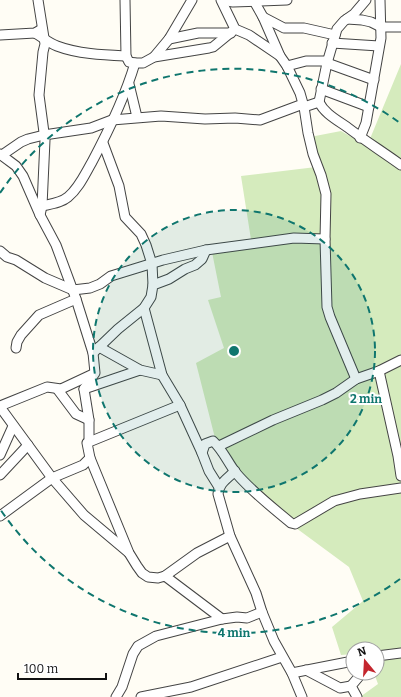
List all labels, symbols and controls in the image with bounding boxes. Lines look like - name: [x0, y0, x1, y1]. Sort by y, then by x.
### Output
- centre of rings: [227, 344, 241, 358]
- text: 2 min: [350, 392, 382, 406]
- text: 4 min: [218, 626, 250, 640]
- north arrow: [345, 641, 385, 681]
- text: N: [356, 644, 369, 659]
- scale bar: [18, 655, 106, 681]
- text: 100 m: [24, 662, 59, 676]

